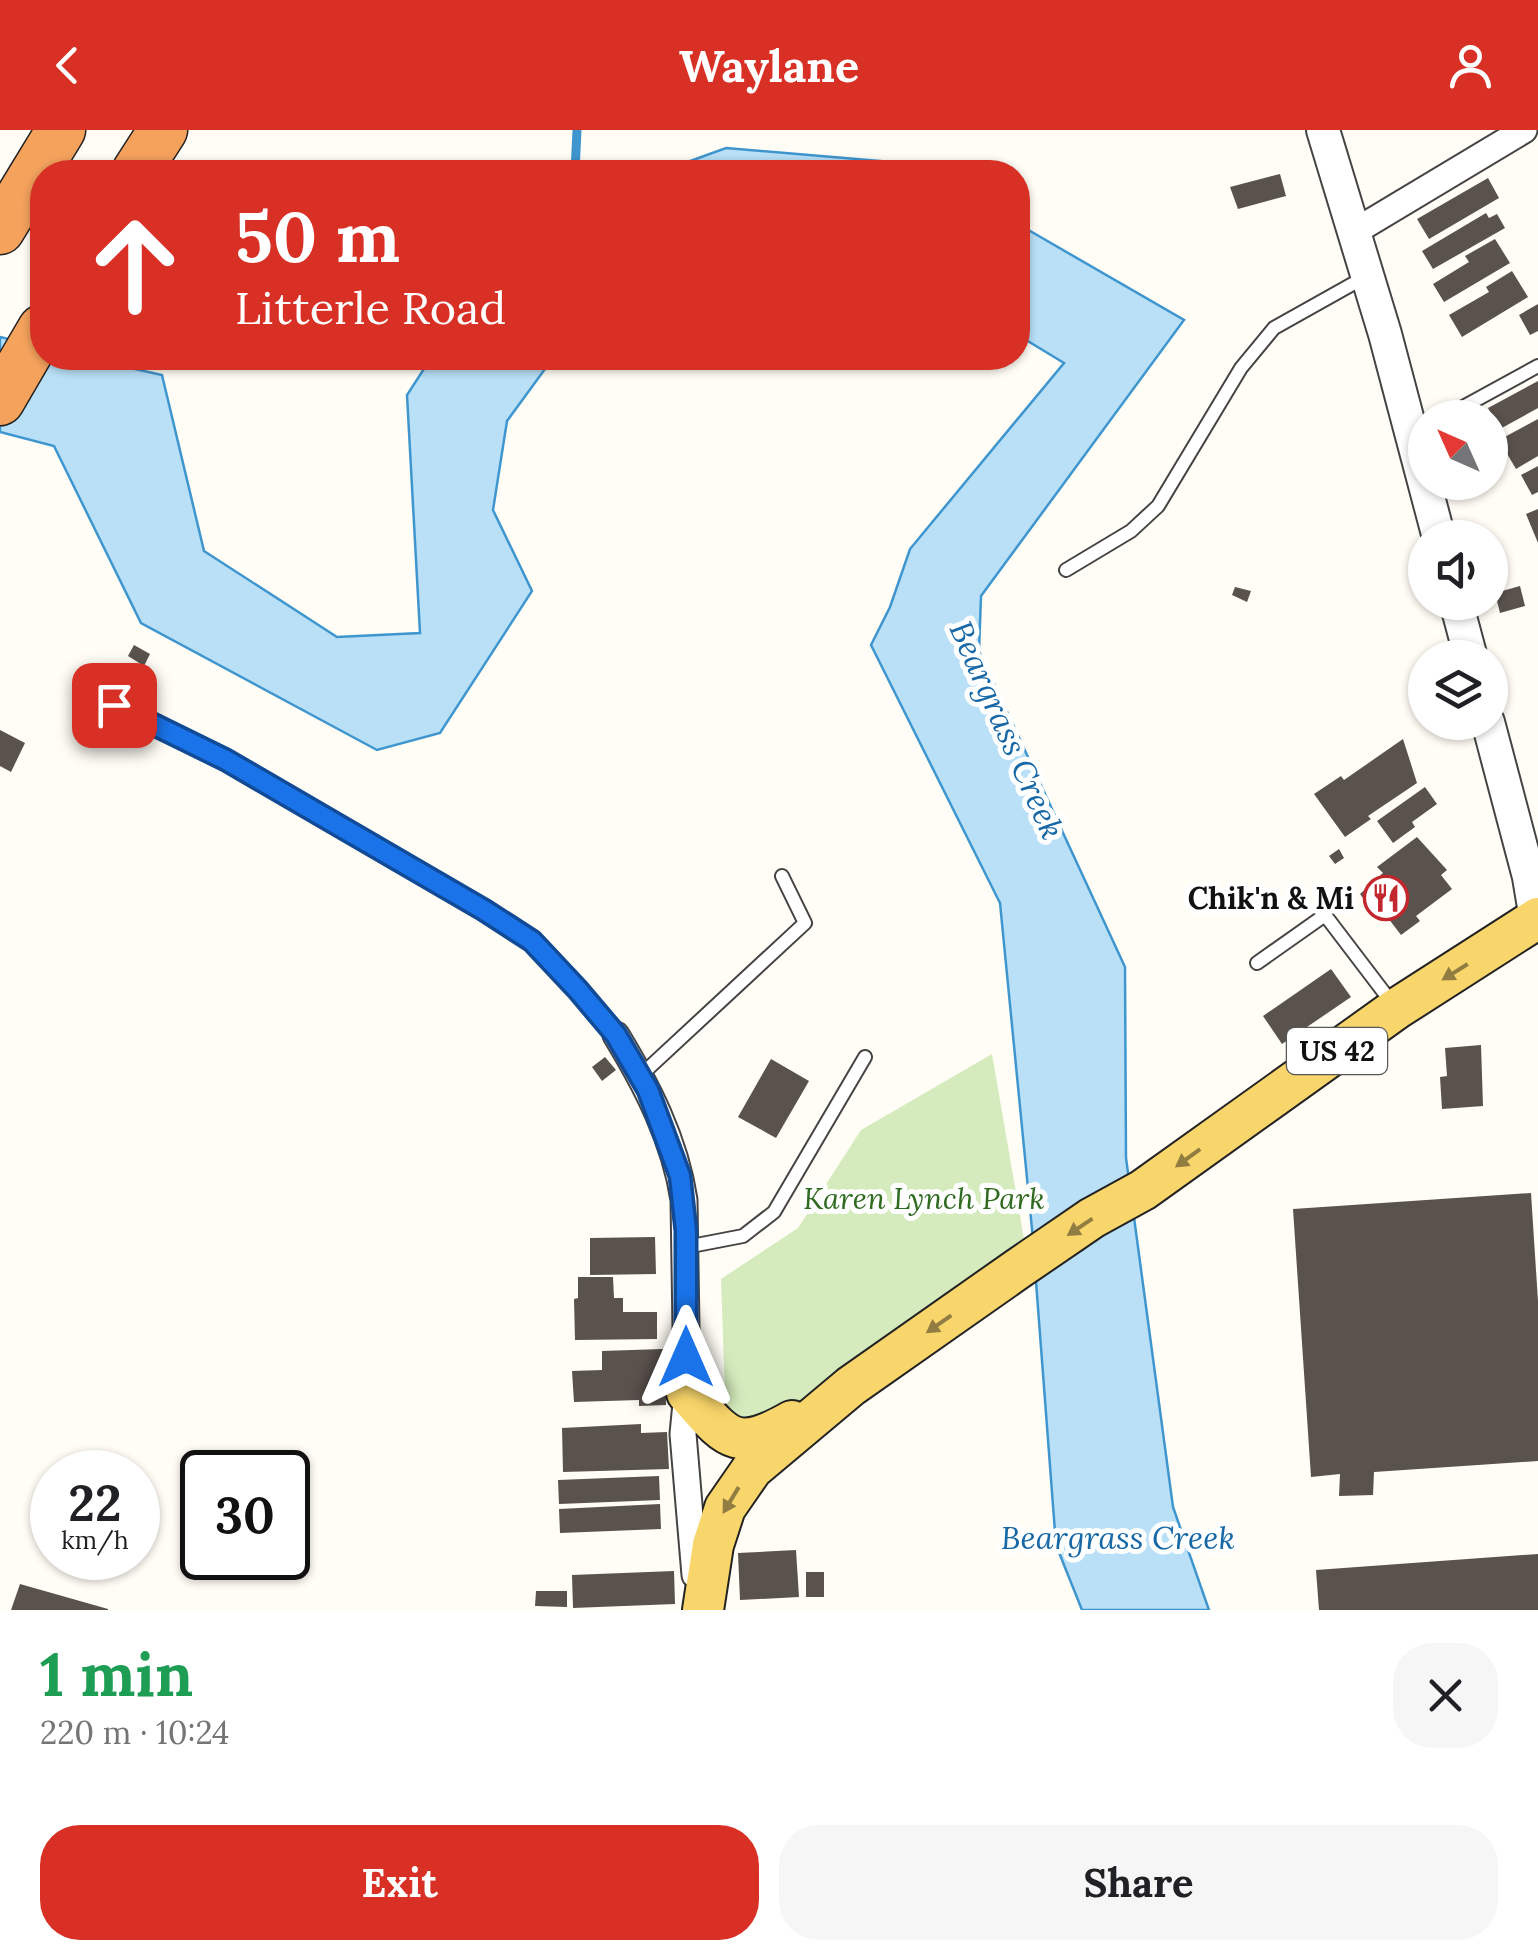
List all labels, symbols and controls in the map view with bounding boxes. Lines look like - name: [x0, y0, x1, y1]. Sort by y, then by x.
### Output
- text: Waylane: [679, 37, 859, 94]
- icon: back: [40, 38, 95, 93]
- icon: person: [1443, 38, 1498, 93]
- text: 50 m: [235, 192, 400, 281]
- icon: ahead: [70, 200, 200, 330]
- text: Litterle Road: [235, 279, 506, 336]
- north arrow: [1408, 400, 1508, 500]
- map controls: [1408, 400, 1508, 740]
- button: sound: [1408, 520, 1508, 620]
- water label: Beargrass Creek: [941, 615, 1073, 845]
- button: layers: [1408, 640, 1508, 740]
- pin: [72, 663, 157, 748]
- icon: arrive: [87, 678, 142, 733]
- restaurant icon: Chik'n & Mi: [1363, 875, 1409, 921]
- place label: Chik'n & Mi: [1188, 879, 1354, 917]
- one-way arrow: [1441, 963, 1469, 980]
- road number: US 42: [1287, 1028, 1387, 1074]
- one-way arrow: [1175, 1147, 1201, 1167]
- park label: Karen Lynch Park: [803, 1179, 1045, 1217]
- one-way arrow: [1066, 1217, 1093, 1236]
- position arrow: [634, 1305, 738, 1409]
- one-way arrow: [926, 1314, 953, 1333]
- speed limit sign: 30: [180, 1450, 310, 1580]
- text: 22: [68, 1471, 122, 1535]
- one-way arrow: [722, 1487, 741, 1514]
- water label: Beargrass Creek: [1001, 1517, 1235, 1558]
- text: km/h: [61, 1524, 129, 1556]
- text: 1 min: [40, 1636, 193, 1712]
- button: close: [1393, 1643, 1498, 1748]
- text: 220 m · 10:24: [40, 1712, 229, 1753]
- button: Exit: [40, 1825, 759, 1940]
- button: Share: [779, 1825, 1498, 1940]

